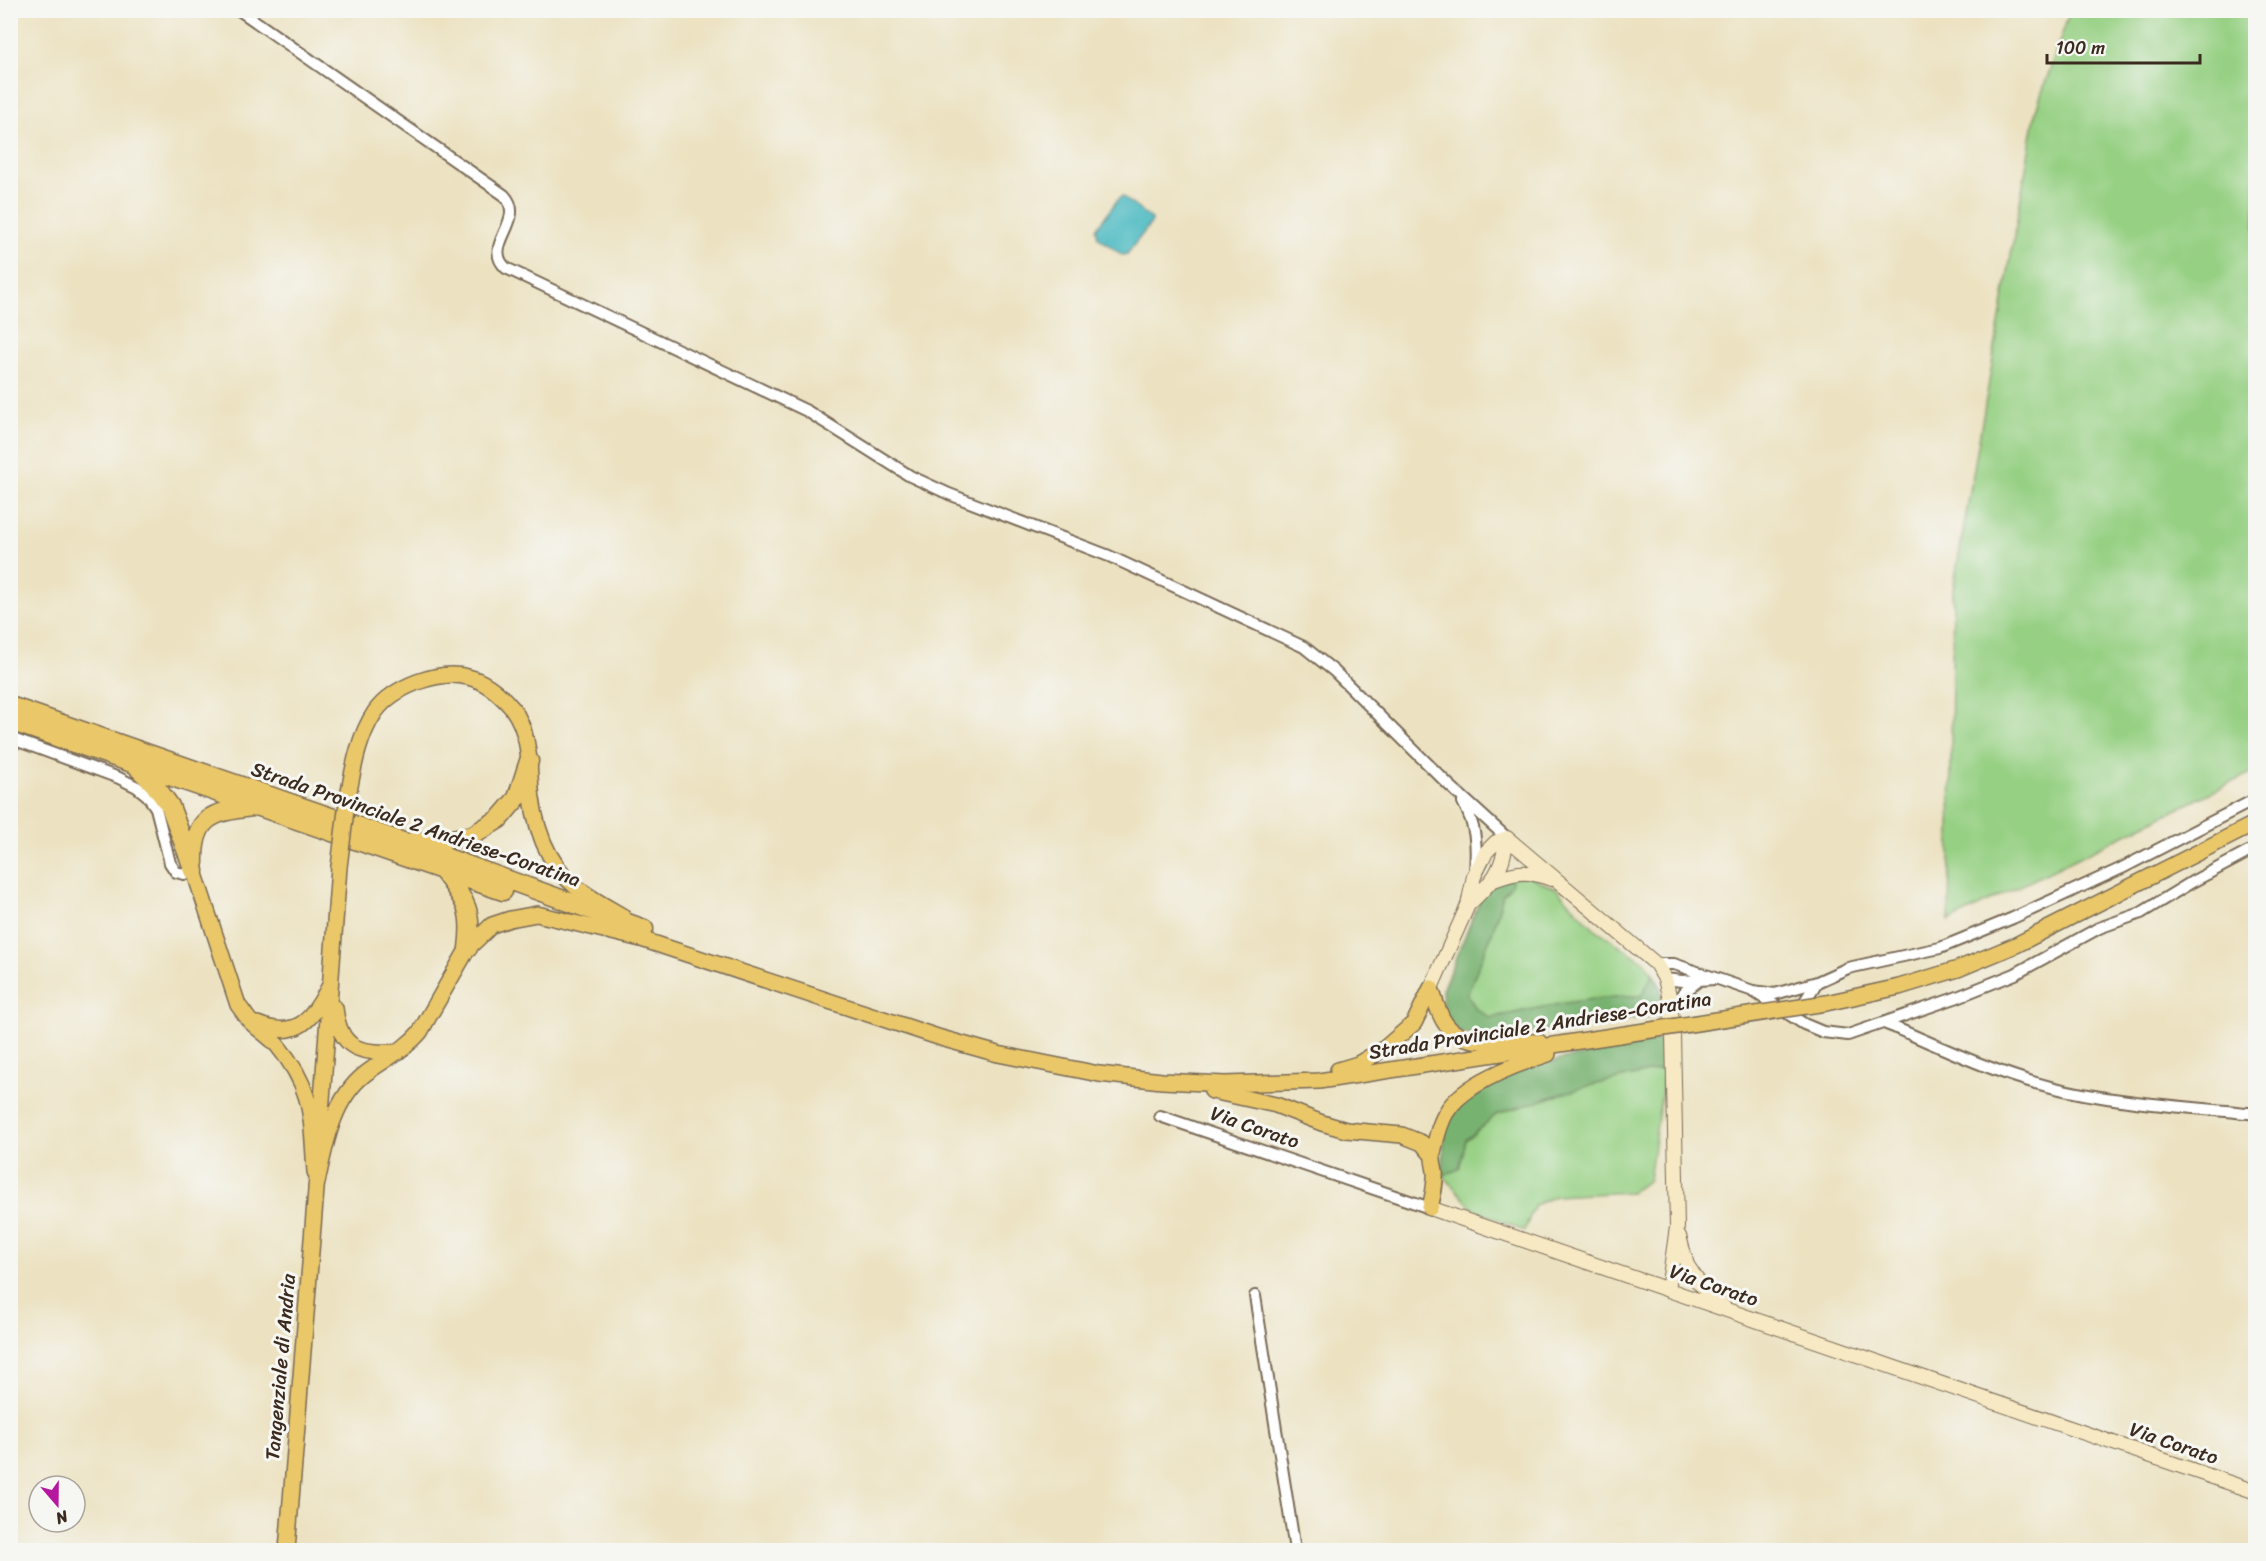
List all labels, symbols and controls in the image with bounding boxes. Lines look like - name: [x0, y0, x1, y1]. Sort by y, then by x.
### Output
- scale bar: [2047, 27, 2200, 65]
- text: 100 m: [2056, 32, 2105, 64]
- street label: Strada Provinciale 2 Andriese-Coratina: [246, 752, 585, 897]
- street label: Strada Provinciale 2 Andriese-Coratina: [1366, 981, 1714, 1070]
- street label: Via Corato: [1206, 1096, 1304, 1159]
- street label: Via Corato: [1665, 1254, 1763, 1317]
- street label: Tangenziale di Andria: [255, 1271, 306, 1462]
- street label: Via Corato: [2125, 1412, 2223, 1475]
- north arrow: [27, 1474, 87, 1534]
- text: N: [51, 1502, 73, 1533]

